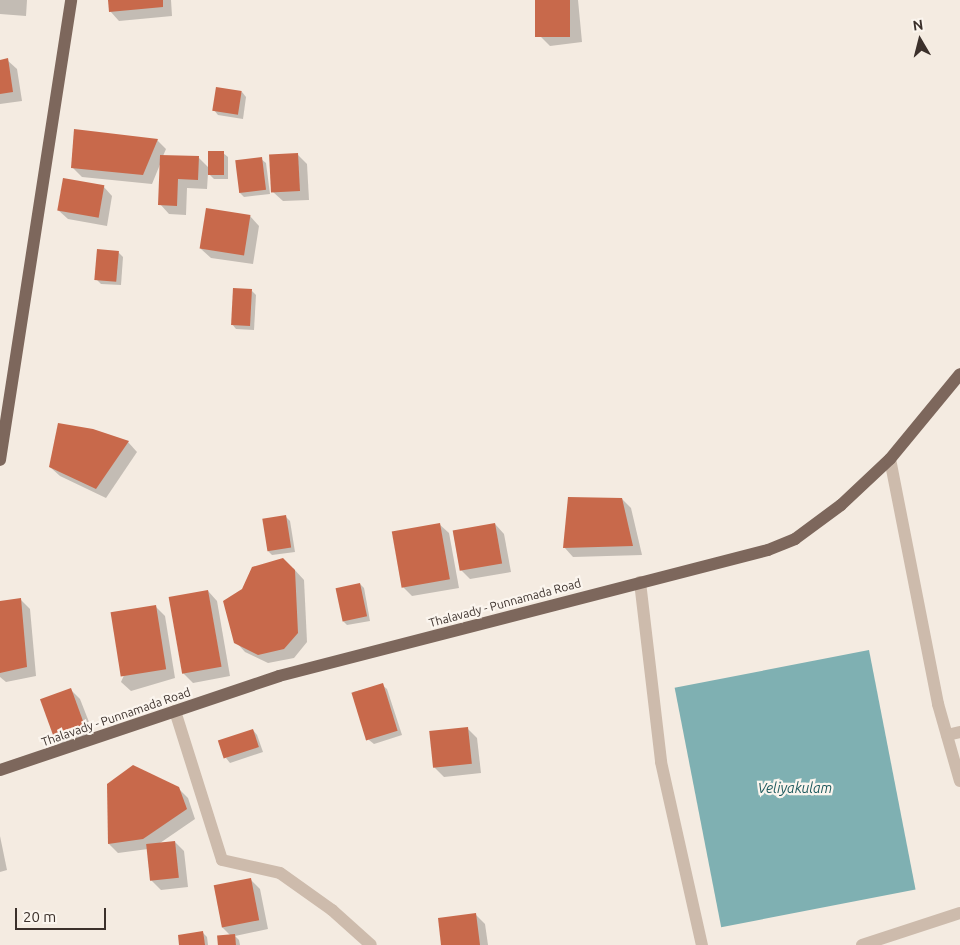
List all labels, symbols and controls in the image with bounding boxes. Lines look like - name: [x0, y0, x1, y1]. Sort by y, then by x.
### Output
- north arrow: [895, 15, 945, 65]
- text: N: [912, 16, 924, 34]
- street label: Thalavady - Punnamada Road: [427, 576, 583, 630]
- street label: Thalavady - Punnamada Road: [40, 685, 192, 749]
- water label: Veliyakulam: [758, 780, 832, 796]
- scale bar: [18, 898, 109, 930]
- text: 20 m: [23, 908, 56, 925]

